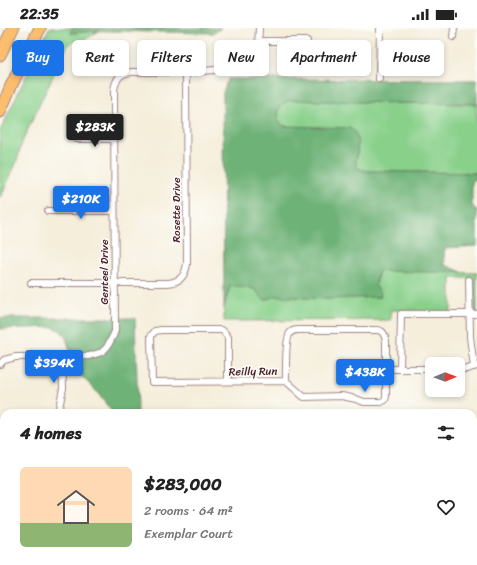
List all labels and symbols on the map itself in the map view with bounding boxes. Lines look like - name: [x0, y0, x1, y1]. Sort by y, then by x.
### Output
- pin: $283K: [67, 114, 123, 148]
- street label: Rosette Drive: [167, 177, 186, 243]
- pin: $210K: [53, 186, 109, 220]
- street label: Genteel Drive: [95, 239, 114, 305]
- pin: $394K: [26, 350, 82, 384]
- north arrow: [425, 357, 465, 397]
- pin: $438K: [337, 359, 393, 393]
- street label: Reilly Run: [229, 362, 278, 381]

